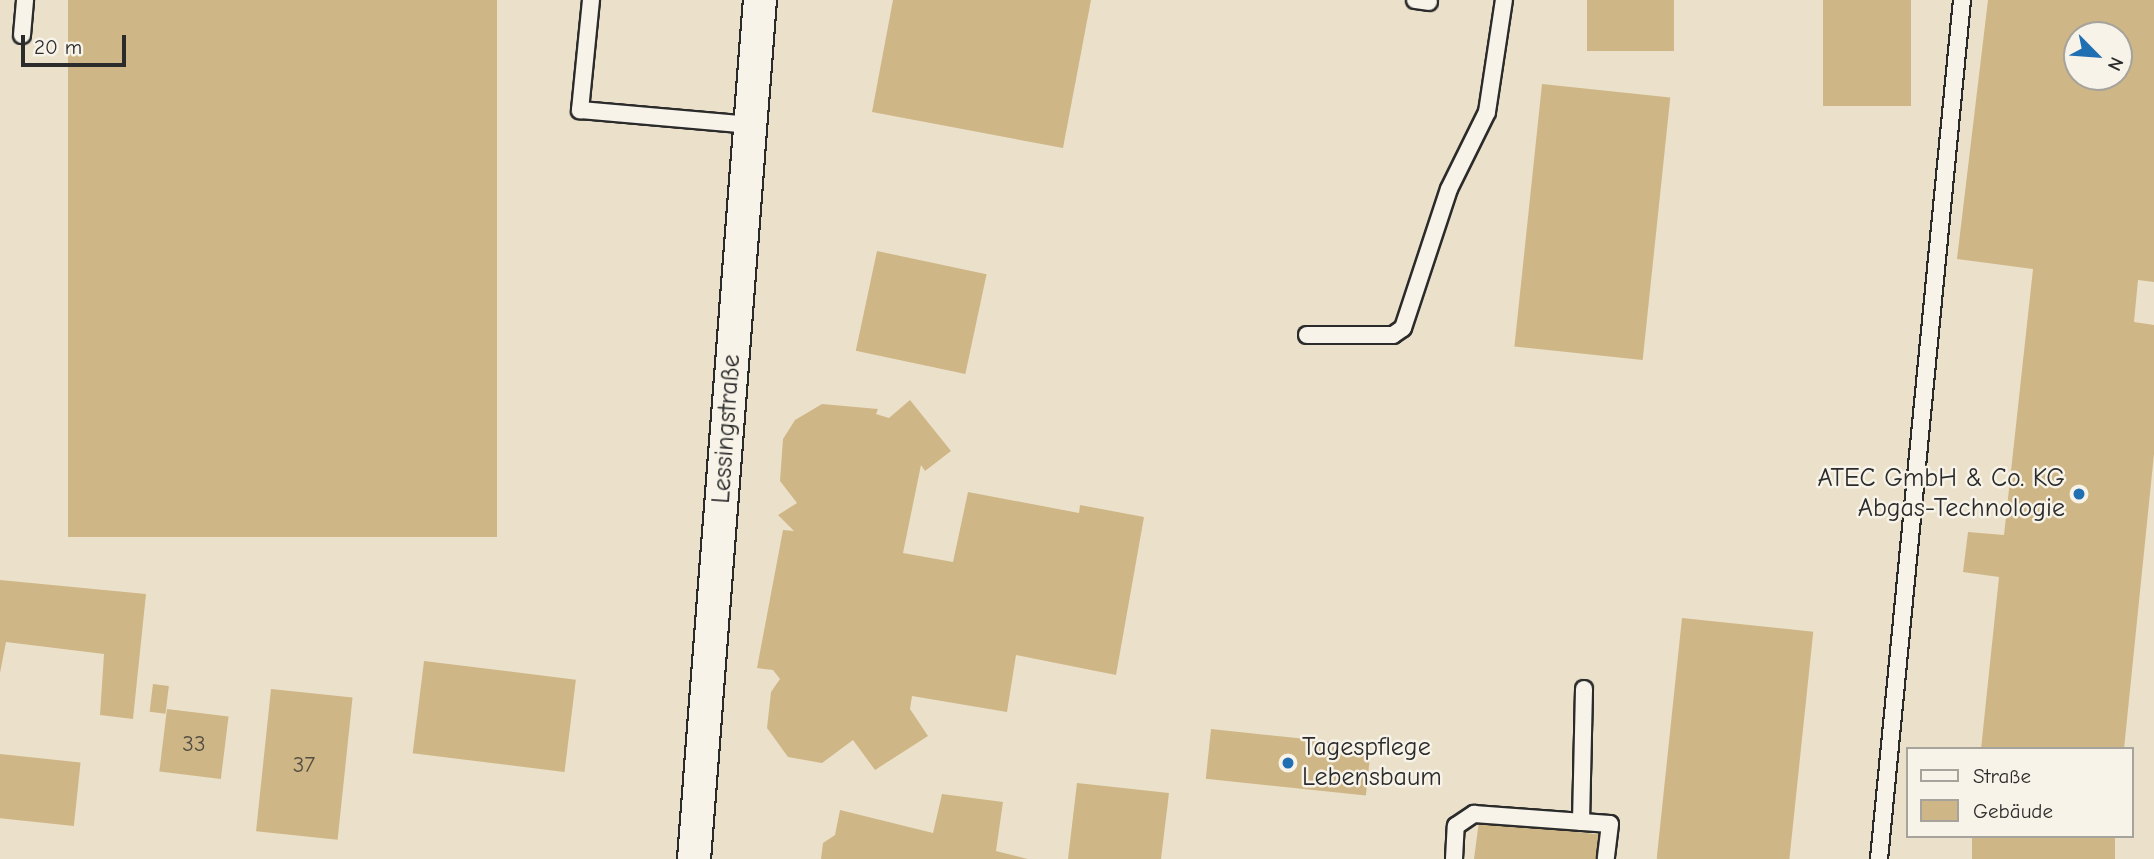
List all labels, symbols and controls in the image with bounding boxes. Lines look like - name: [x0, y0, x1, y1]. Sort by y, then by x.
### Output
- scale bar: [24, 21, 130, 65]
- north arrow: [2063, 21, 2133, 91]
- text: 20 m: [34, 35, 82, 59]
- text: N: [2103, 54, 2128, 74]
- street label: Lessingstraße: [706, 353, 748, 505]
- place label: ATEC GmbH & Co. KG Abgas-Technologie: [1817, 463, 2065, 524]
- marker: ATEC GmbH & Co. KG Abgas-Technologie: [2071, 486, 2087, 502]
- house number: 33: [182, 730, 206, 758]
- place label: Tagespflege Lebensbaum: [1302, 732, 1442, 794]
- legend: [1906, 747, 2133, 838]
- house number: 37: [293, 751, 315, 779]
- marker: Tagespflege Lebensbaum: [1280, 755, 1296, 771]
- text: Straße: [1973, 764, 2031, 788]
- text: Gebäude: [1973, 799, 2053, 823]

